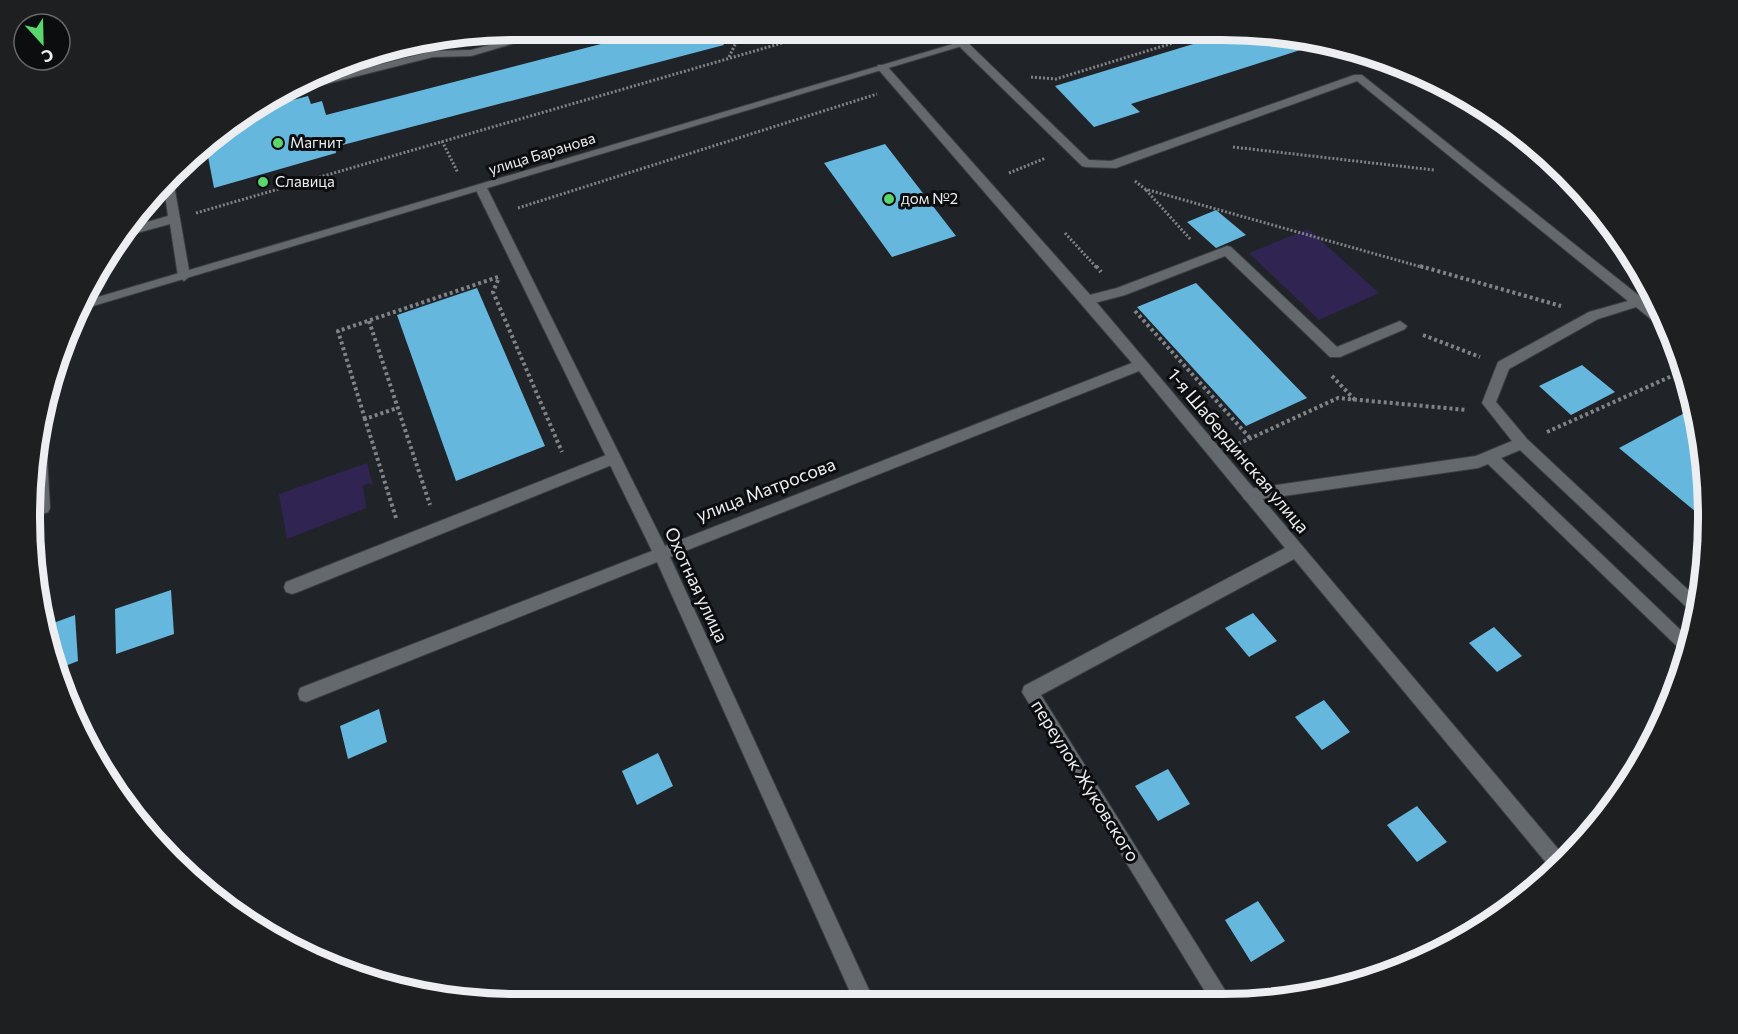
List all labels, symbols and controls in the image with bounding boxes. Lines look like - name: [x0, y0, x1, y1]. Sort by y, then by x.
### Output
- north arrow: [12, 12, 72, 72]
- text: С: [39, 46, 56, 67]
- street label: улица Баранова: [486, 128, 597, 178]
- place label: Магнит: [290, 133, 343, 151]
- marker: Магнит: [271, 136, 285, 150]
- place label: Славица: [275, 172, 335, 190]
- marker: Славица: [256, 175, 270, 189]
- place label: дом №2: [901, 189, 958, 207]
- marker: дом №2: [882, 192, 896, 206]
- street label: 1-я Шабердинская улица: [1163, 363, 1314, 537]
- street label: улица Матросова: [693, 452, 838, 526]
- street label: Охотная улица: [661, 524, 733, 646]
- street label: переулок Жуковского: [1027, 695, 1145, 865]

